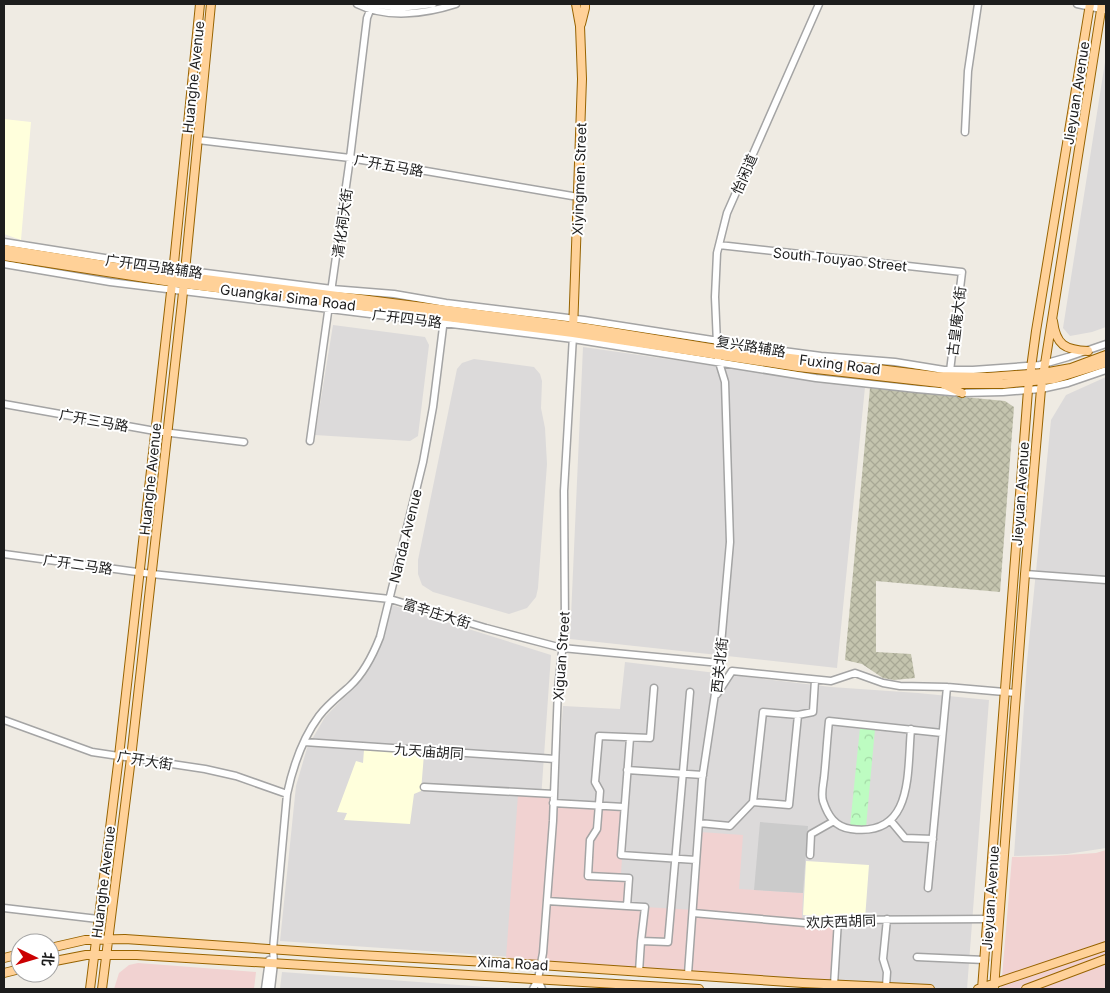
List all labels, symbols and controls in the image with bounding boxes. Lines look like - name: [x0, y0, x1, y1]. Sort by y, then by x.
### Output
- street label: Huanghe Avenue: [179, 20, 207, 134]
- street label: Jieyuan Avenue: [1059, 40, 1093, 146]
- street label: Xiyingmen Street: [569, 122, 589, 236]
- street label: 广开五马路: [353, 151, 425, 179]
- street label: 怡闲道: [728, 151, 760, 197]
- street label: 清化祠大街: [329, 187, 355, 259]
- street label: South Touyao Street: [772, 244, 908, 275]
- street label: 广开四马路辅路: [104, 251, 204, 281]
- street label: Guangkai Sima Road: [219, 280, 357, 314]
- street label: 古皇庵大街: [943, 285, 969, 357]
- street label: 广开四马路: [371, 305, 443, 331]
- street label: 复兴路辅路: [715, 332, 787, 360]
- street label: Fuxing Road: [798, 351, 882, 377]
- street label: 广开三马路: [58, 406, 130, 434]
- street label: Huanghe Avenue: [136, 422, 164, 536]
- street label: Jieyuan Avenue: [1008, 441, 1032, 547]
- street label: Nanda Avenue: [385, 487, 425, 585]
- street label: 广开二马路: [42, 551, 114, 577]
- street label: 富辛庄大街: [401, 595, 473, 631]
- street label: Xiguan Street: [549, 610, 573, 701]
- street label: 西关北街: [708, 636, 730, 694]
- street label: 九天庙胡同: [393, 740, 465, 762]
- street label: 广开大街: [116, 747, 174, 773]
- street label: Huanghe Avenue: [88, 825, 118, 939]
- street label: Jieyuan Avenue: [978, 845, 1002, 951]
- street label: 欢庆西胡同: [806, 911, 876, 931]
- north arrow: [10, 933, 60, 983]
- text: 北: [39, 951, 58, 967]
- street label: Xima Road: [477, 953, 549, 973]

